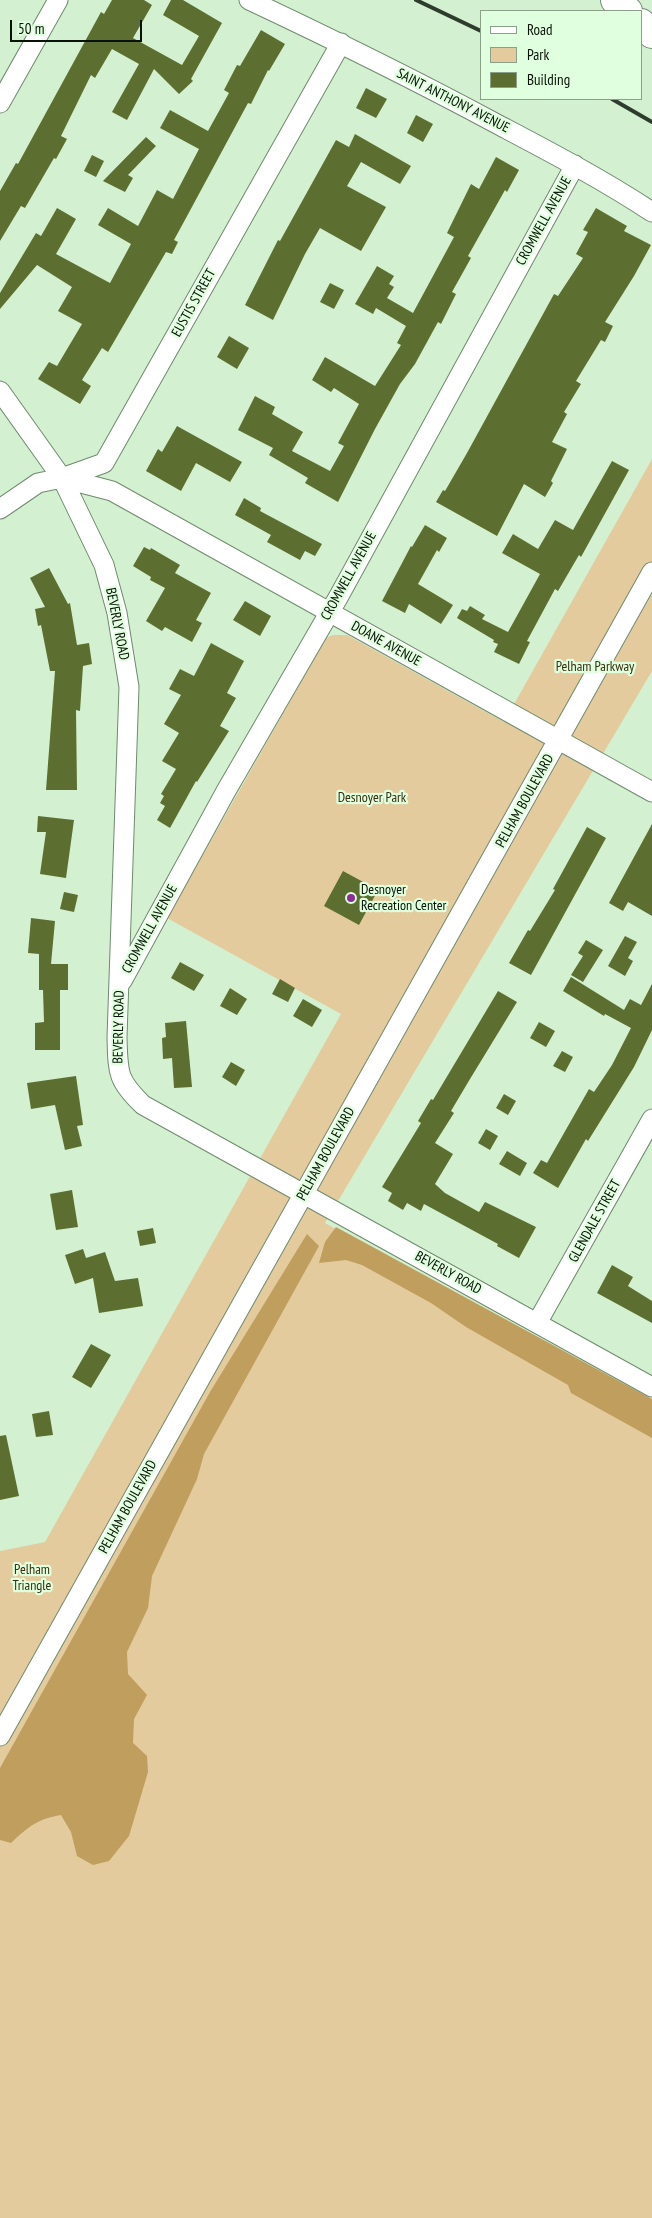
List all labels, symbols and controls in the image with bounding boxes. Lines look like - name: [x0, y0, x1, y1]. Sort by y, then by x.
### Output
- scale bar: [12, 10, 145, 42]
- legend: [480, 10, 642, 100]
- text: 50 m: [18, 19, 44, 38]
- text: Road: [527, 20, 553, 39]
- text: Park: [527, 45, 549, 64]
- street label: SAINT ANTHONY AVENUE: [394, 65, 512, 137]
- text: Building: [527, 70, 570, 89]
- street label: CROMWELL AVENUE: [513, 174, 575, 268]
- street label: EUSTIS STREET: [168, 266, 220, 340]
- street label: CROMWELL AVENUE: [318, 529, 380, 623]
- street label: BEVERLY ROAD: [102, 586, 132, 662]
- street label: DOANE AVENUE: [348, 618, 424, 670]
- park label: Pelham Parkway: [556, 659, 634, 675]
- street label: PELHAM BOULEVARD: [492, 751, 558, 851]
- park label: Desnoyer Park: [338, 790, 406, 806]
- street label: CROMWELL AVENUE: [119, 882, 181, 976]
- place label: Desnoyer Recreation Center: [361, 882, 446, 914]
- marker: Desnoyer Recreation Center: [345, 892, 357, 904]
- street label: BEVERLY ROAD: [110, 990, 128, 1064]
- street label: PELHAM BOULEVARD: [293, 1104, 359, 1204]
- street label: GLENDALE STREET: [565, 1177, 625, 1265]
- street label: BEVERLY ROAD: [412, 1248, 484, 1298]
- street label: PELHAM BOULEVARD: [95, 1457, 161, 1557]
- park label: Pelham Triangle: [13, 1562, 51, 1594]

